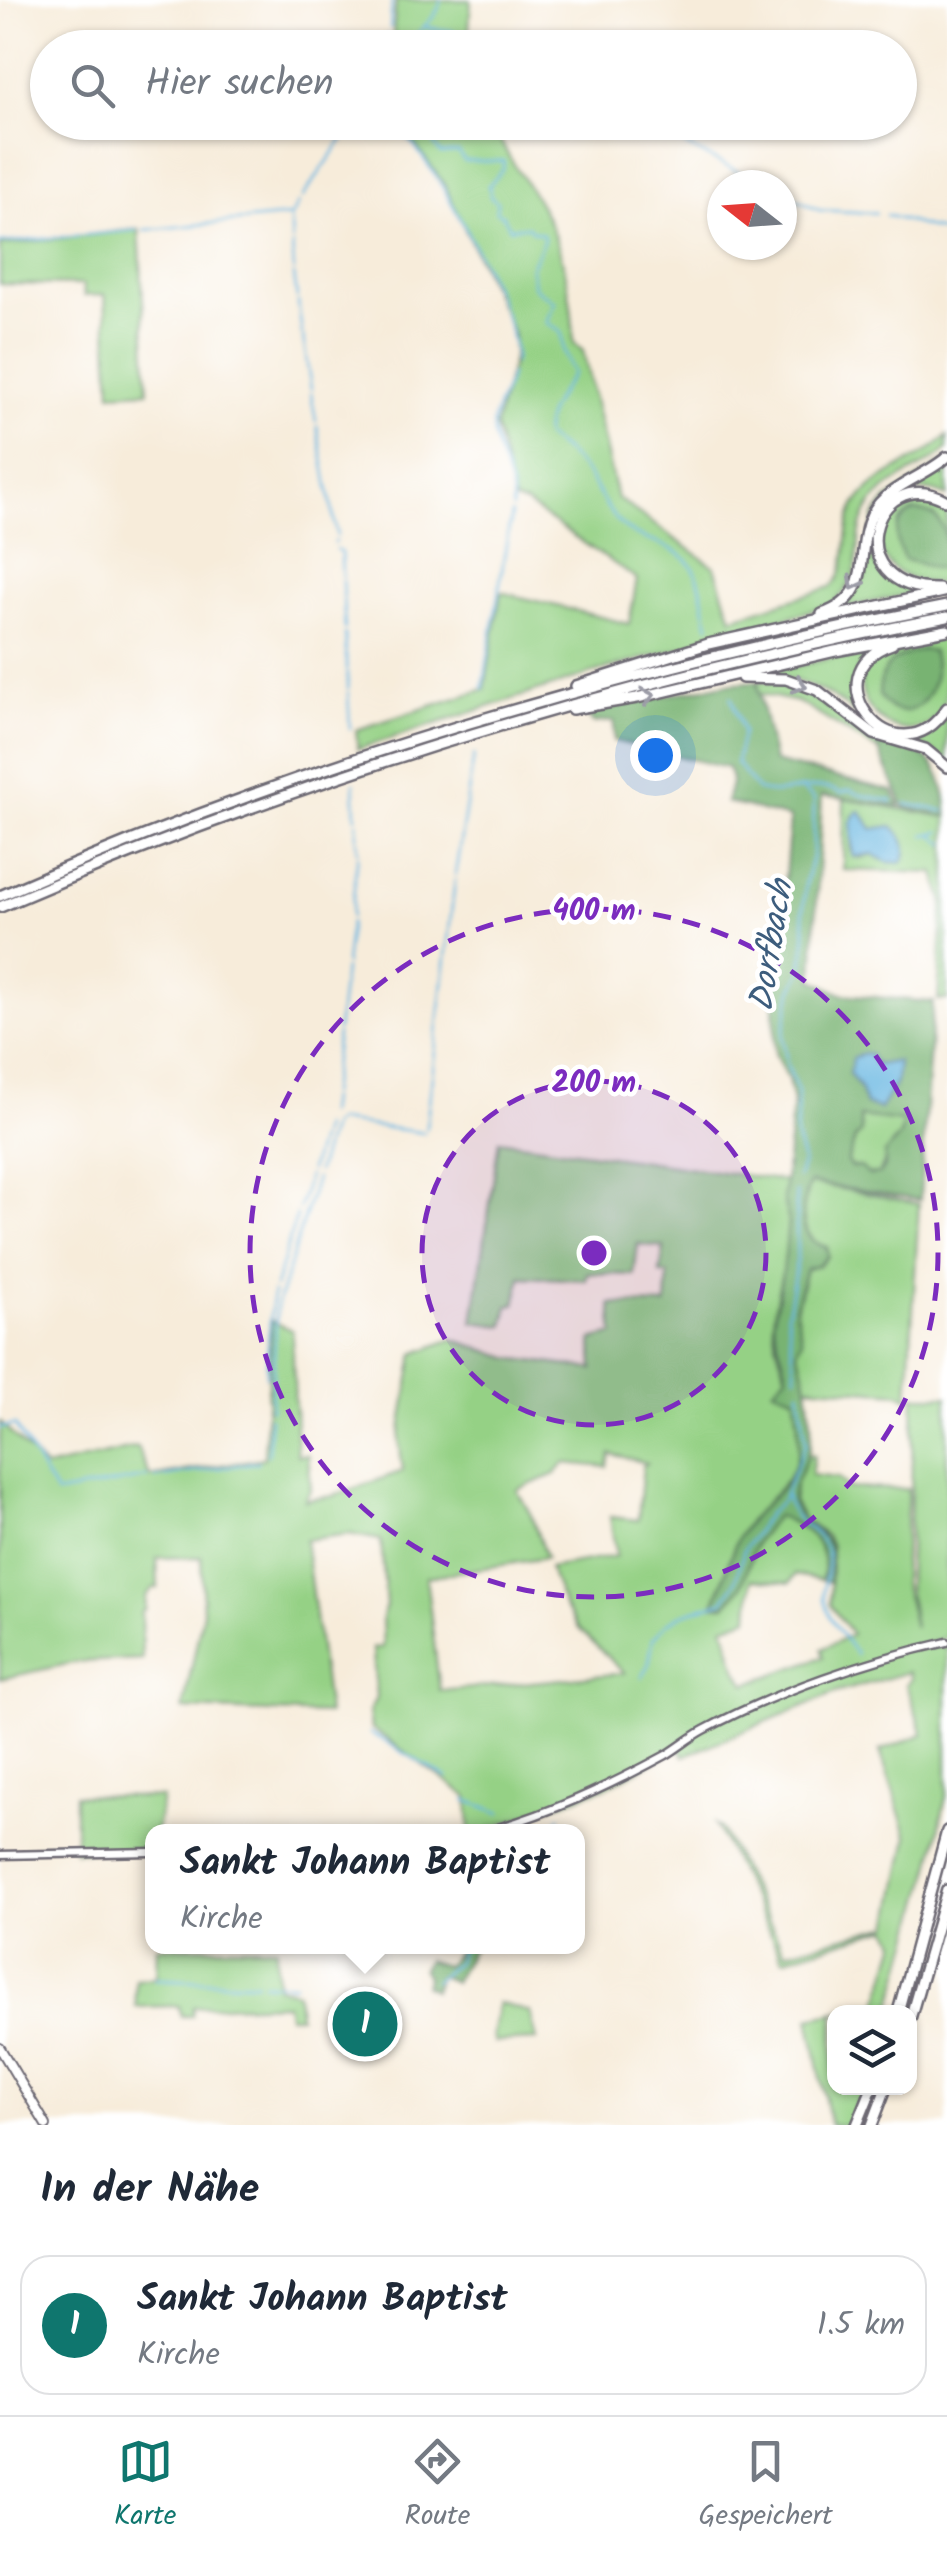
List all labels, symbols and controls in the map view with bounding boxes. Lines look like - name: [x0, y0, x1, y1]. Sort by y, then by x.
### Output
- search box: [30, 30, 917, 140]
- text: Hier suchen: [145, 55, 334, 115]
- icon: search: [65, 58, 120, 113]
- north arrow: [707, 170, 797, 260]
- one-way arrow: [848, 572, 867, 591]
- one-way arrow: [791, 673, 808, 693]
- one-way arrow: [639, 686, 656, 707]
- your location: [630, 730, 681, 781]
- water label: Dorfbach: [735, 873, 812, 1016]
- text: 400 m: [552, 888, 636, 936]
- text: 200 m: [552, 1060, 636, 1108]
- centre of rings: [576, 1235, 612, 1271]
- popup: [145, 1824, 585, 1954]
- text: Sankt Johann Baptist: [180, 1834, 550, 1894]
- text: Kirche: [180, 1894, 263, 1945]
- pin: 1: [332, 1986, 398, 2062]
- map controls: [827, 2005, 917, 2095]
- button: layers: [827, 2005, 917, 2095]
- text: In der Nähe: [40, 2157, 259, 2224]
- text: Sankt Johann Baptist: [137, 2270, 508, 2330]
- text: 1: [70, 2300, 79, 2351]
- text: 1.5 km: [817, 2300, 905, 2351]
- text: Kirche: [137, 2330, 220, 2381]
- tab: Karte: [114, 2434, 176, 2539]
- tab: Route: [404, 2434, 470, 2539]
- tab: Gespeichert: [699, 2434, 833, 2539]

